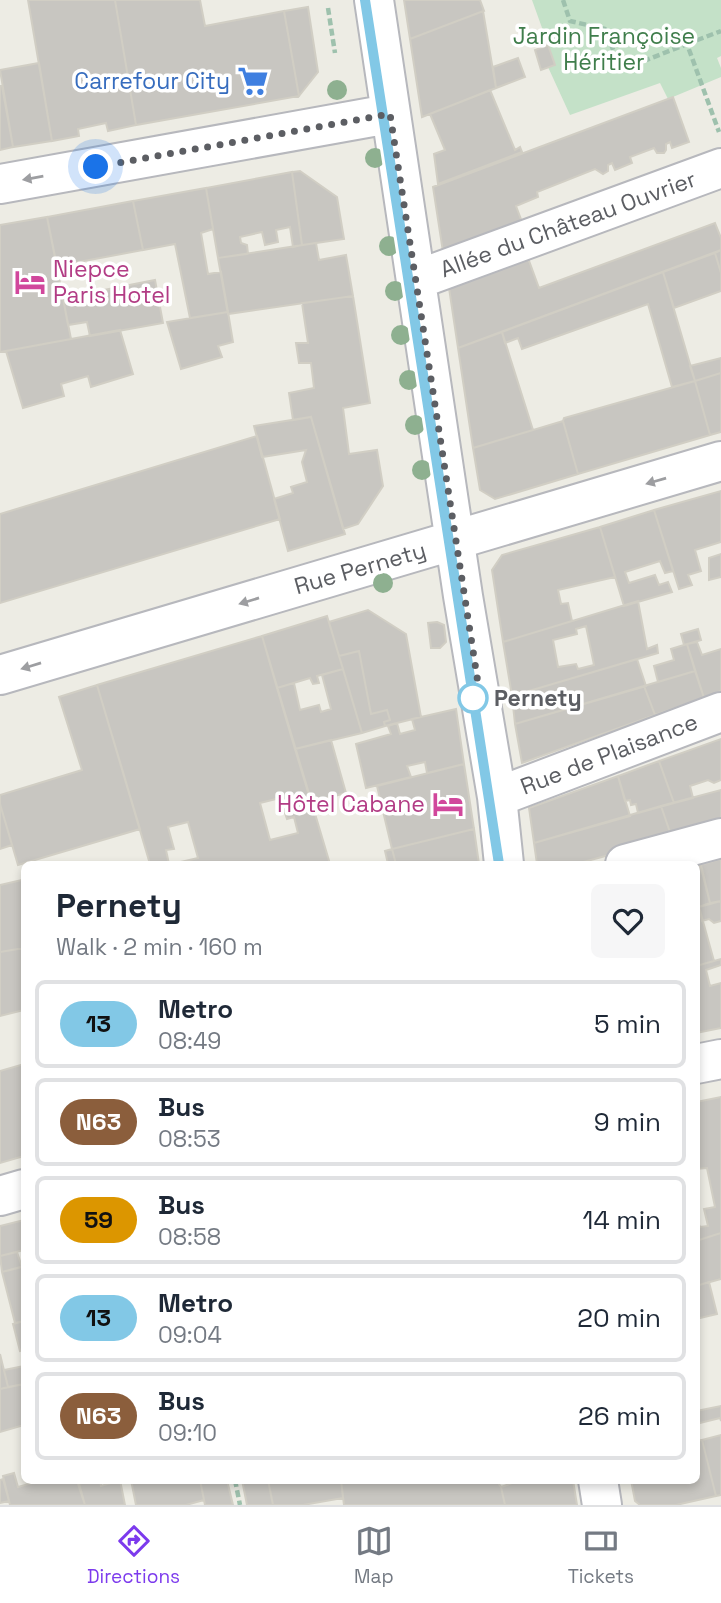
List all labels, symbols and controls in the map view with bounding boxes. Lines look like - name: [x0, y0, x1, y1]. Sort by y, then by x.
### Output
- park label: Jardin Françoise Héritier: [513, 21, 695, 77]
- supermarket icon: Carrefour City: [236, 64, 270, 98]
- place label: Carrefour City: [74, 66, 230, 96]
- your location: [78, 149, 113, 184]
- street label: Allée du Château Ouvrier: [436, 164, 700, 284]
- one-way arrow: [22, 173, 44, 184]
- place label: Niepce Paris Hotel: [53, 254, 170, 310]
- hotel icon: Niepce Paris Hotel: [13, 265, 47, 299]
- one-way arrow: [645, 476, 666, 486]
- street label: Rue Pernety: [291, 535, 429, 601]
- one-way arrow: [239, 597, 260, 607]
- one-way arrow: [21, 662, 42, 672]
- marker: Pernety: [458, 683, 488, 713]
- place label: Pernety: [494, 683, 582, 713]
- street label: Rue de Plaisance: [516, 706, 702, 802]
- hotel icon: Hôtel Cabane: [431, 787, 465, 821]
- place label: Hôtel Cabane: [277, 789, 425, 819]
- button: heart: [591, 884, 665, 958]
- text: Pernety: [56, 885, 182, 927]
- text: Walk · 2 min · 160 m: [56, 932, 263, 962]
- text: Metro: [158, 992, 233, 1026]
- text: 5 min: [594, 1007, 661, 1041]
- text: 13: [86, 1008, 111, 1039]
- text: 08:49: [158, 1026, 221, 1056]
- text: Bus: [158, 1090, 205, 1124]
- text: 9 min: [594, 1105, 661, 1139]
- text: N63: [76, 1106, 121, 1137]
- text: 08:53: [158, 1124, 221, 1154]
- text: Bus: [158, 1188, 205, 1222]
- text: 14 min: [583, 1203, 661, 1237]
- text: 59: [84, 1204, 113, 1235]
- text: 08:58: [158, 1222, 221, 1252]
- text: Metro: [158, 1286, 233, 1320]
- text: 20 min: [577, 1301, 661, 1335]
- text: 13: [86, 1302, 111, 1333]
- text: 09:04: [158, 1320, 222, 1350]
- text: Bus: [158, 1384, 205, 1418]
- text: 26 min: [578, 1399, 661, 1433]
- text: N63: [76, 1400, 121, 1431]
- text: 09:10: [158, 1418, 217, 1448]
- tab: Directions: [87, 1522, 180, 1589]
- tab: Map: [354, 1522, 394, 1589]
- tab: Tickets: [568, 1522, 634, 1589]

